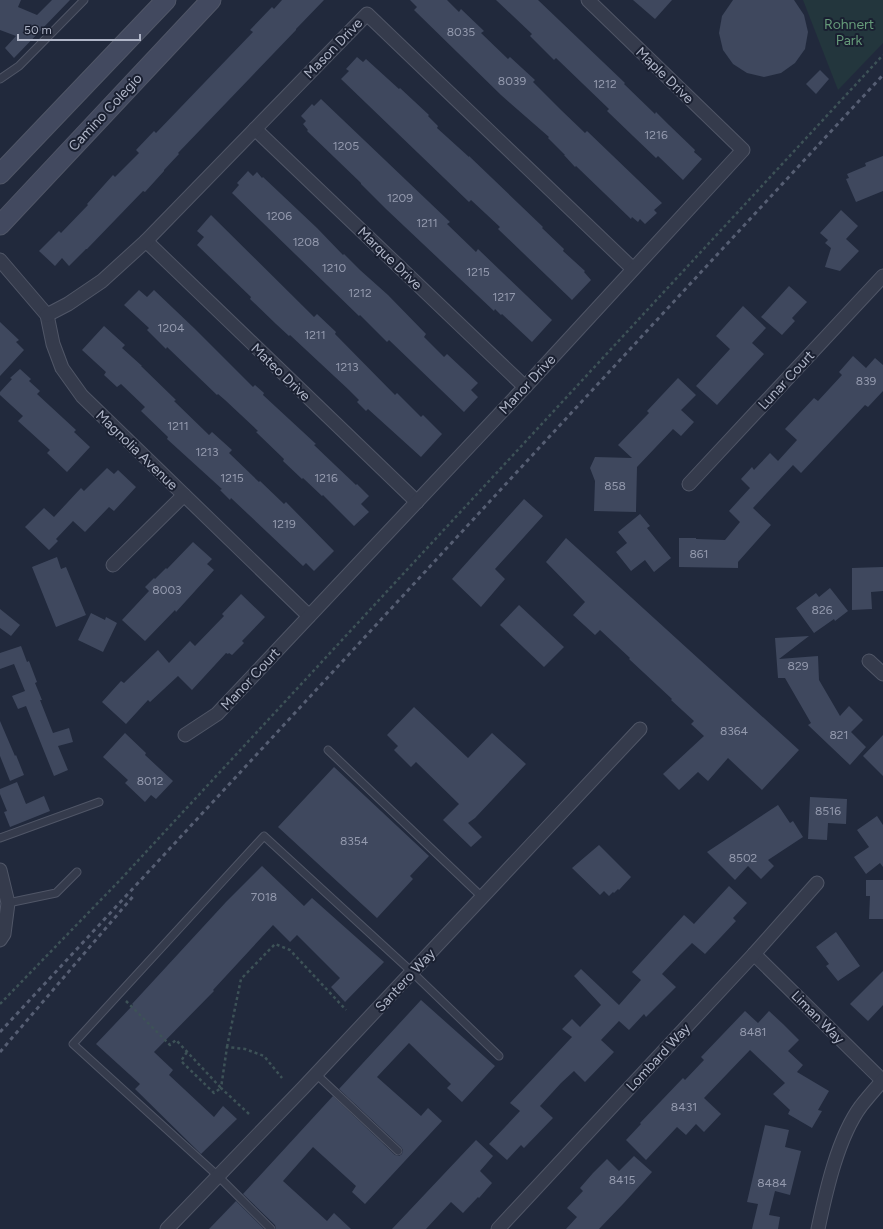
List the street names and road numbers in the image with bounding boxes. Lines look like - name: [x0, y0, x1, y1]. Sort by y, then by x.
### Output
- street label: Mason Drive: [300, 14, 367, 82]
- street label: Maple Drive: [632, 44, 697, 107]
- street label: Camino Colegio: [65, 70, 146, 155]
- street label: Marque Drive: [354, 223, 426, 294]
- street label: Mateo Drive: [247, 340, 314, 405]
- street label: Lunar Court: [755, 347, 818, 413]
- street label: Manor Drive: [495, 351, 560, 418]
- street label: Magnolia Avenue: [92, 407, 181, 494]
- street label: Manor Court: [217, 645, 284, 714]
- street label: Santero Way: [372, 945, 439, 1015]
- street label: Liman Way: [788, 987, 848, 1048]
- street label: Lombard Way: [623, 1020, 694, 1095]

